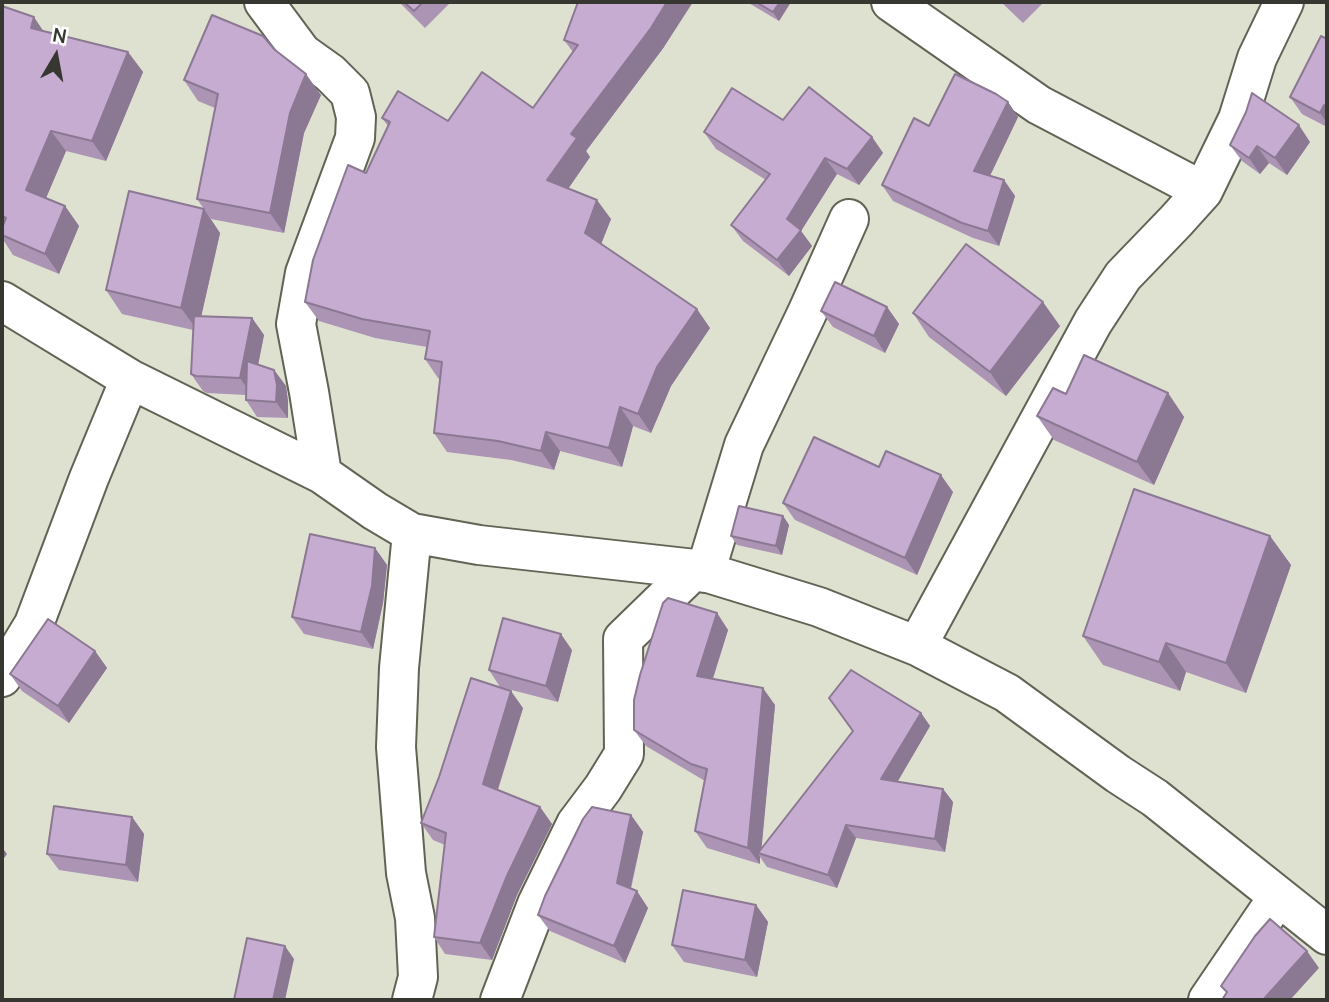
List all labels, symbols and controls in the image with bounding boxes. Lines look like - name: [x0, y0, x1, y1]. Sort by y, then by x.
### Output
- north arrow: [21, 21, 91, 91]
- text: N: [51, 21, 69, 49]

